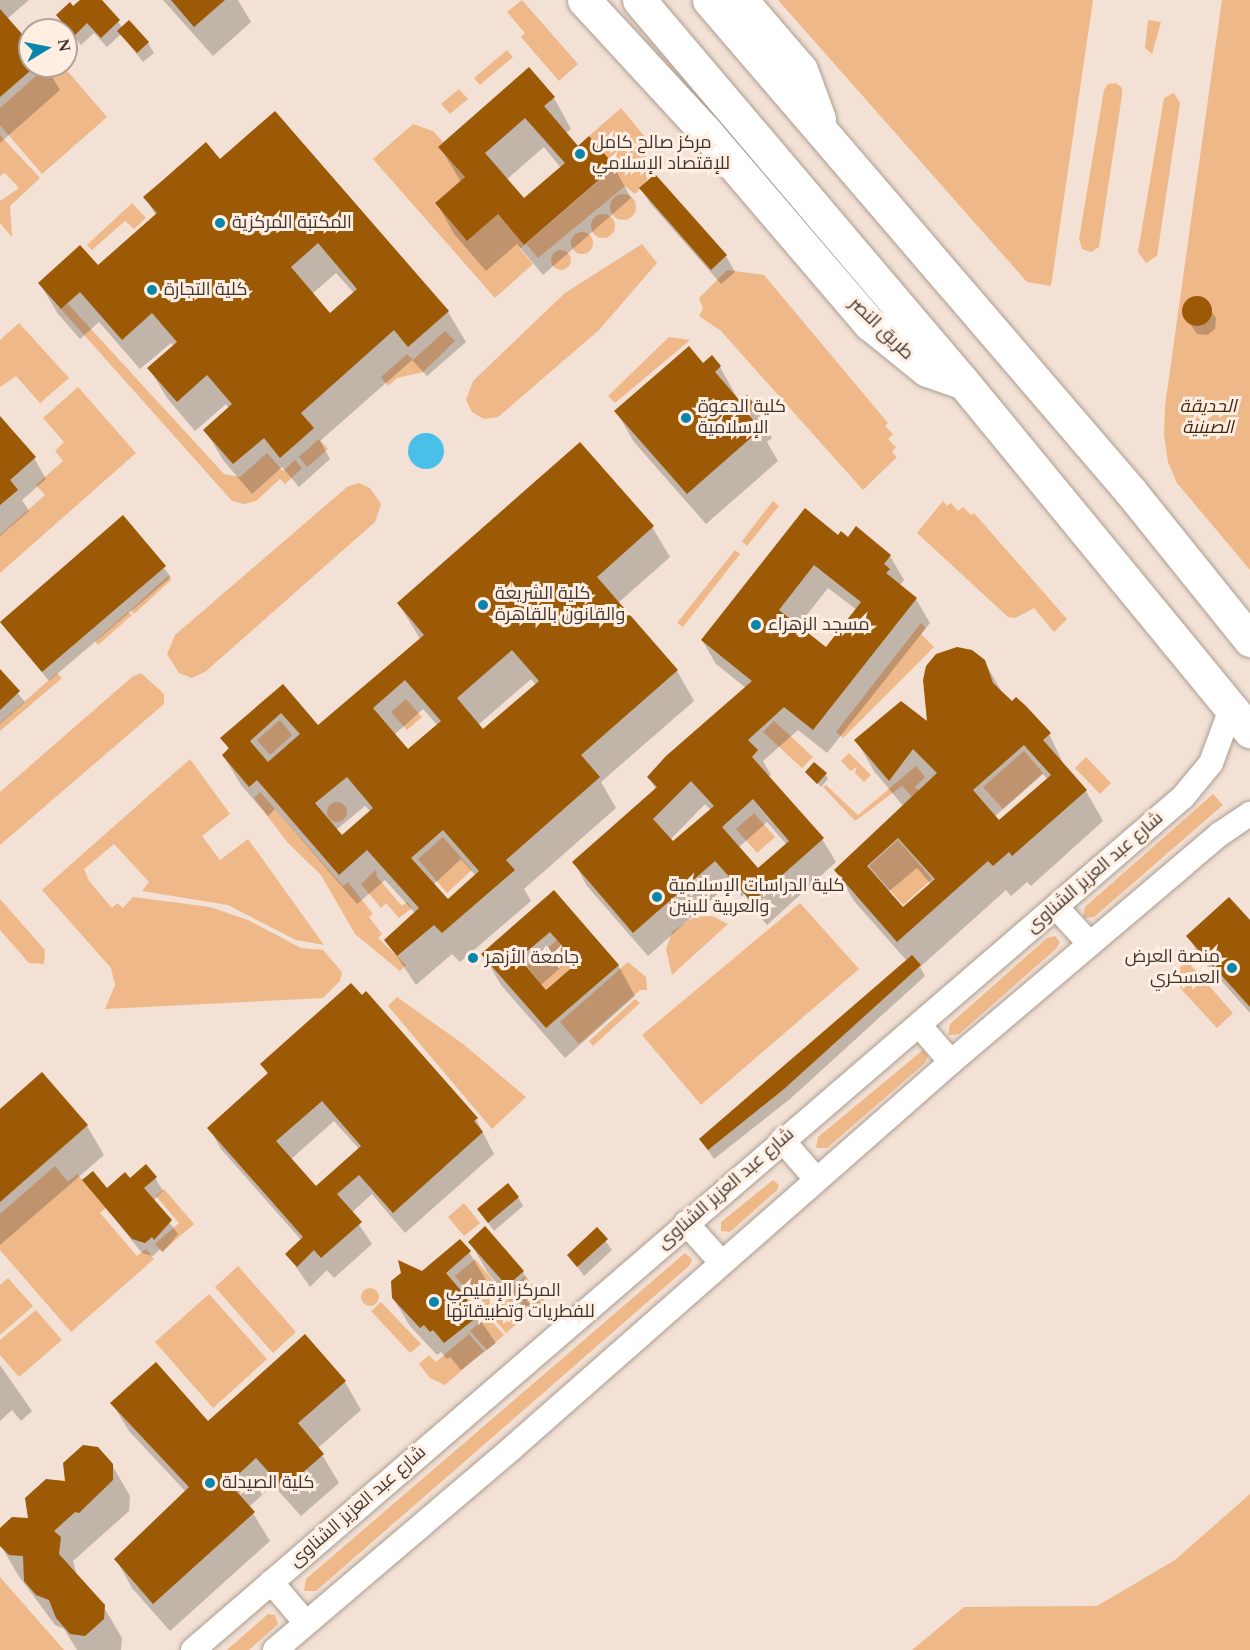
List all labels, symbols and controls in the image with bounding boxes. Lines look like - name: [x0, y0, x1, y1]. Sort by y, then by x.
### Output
- north arrow: [18, 18, 78, 78]
- text: N: [51, 37, 77, 54]
- place label: مركز صالح كامل للإقتصاد الإسلامي: [592, 133, 730, 176]
- marker: مركز صالح كامل للإقتصاد الإسلامي: [573, 147, 587, 161]
- place label: المكتبة المركزية: [232, 212, 352, 234]
- marker: المكتبة المركزية: [213, 216, 227, 230]
- place label: كلية التجارة: [164, 279, 247, 301]
- marker: كلية التجارة: [145, 283, 159, 297]
- street label: طريق النصر: [844, 293, 918, 365]
- place label: كلية الدعوة الإسلامية: [698, 397, 786, 440]
- park label: الحديقة الصينية: [1180, 397, 1236, 440]
- marker: كلية الدعوة الإسلامية: [679, 411, 693, 425]
- place label: كلية الشريعة والقانون بالقاهرة: [495, 584, 625, 626]
- marker: كلية الشريعة والقانون بالقاهرة: [476, 598, 490, 612]
- place label: مسجد الزهراء: [768, 614, 870, 636]
- marker: مسجد الزهراء: [749, 618, 763, 632]
- street label: شارع عبد العزيز الشناوى: [1022, 808, 1168, 938]
- place label: كلية الدراسات الإسلامية والعربية للبنين: [669, 876, 845, 918]
- marker: كلية الدراسات الإسلامية والعربية للبنين: [650, 890, 664, 904]
- place label: جامعة الأزهر: [485, 947, 579, 969]
- place label: منصة العرض العسكري: [1125, 947, 1220, 990]
- marker: جامعة الأزهر: [466, 951, 480, 965]
- marker: منصة العرض العسكري: [1225, 961, 1239, 975]
- street label: شارع عبد العزيز الشناوى: [653, 1124, 799, 1254]
- place label: المركز الإقليمي للفطريات وتطبيقاتها: [446, 1281, 595, 1324]
- marker: المركز الإقليمي للفطريات وتطبيقاتها: [427, 1295, 441, 1309]
- street label: شارع عبد العزيز الشناوى: [285, 1442, 431, 1572]
- place label: كلية الصيدلة: [222, 1472, 314, 1494]
- marker: كلية الصيدلة: [203, 1476, 217, 1490]

